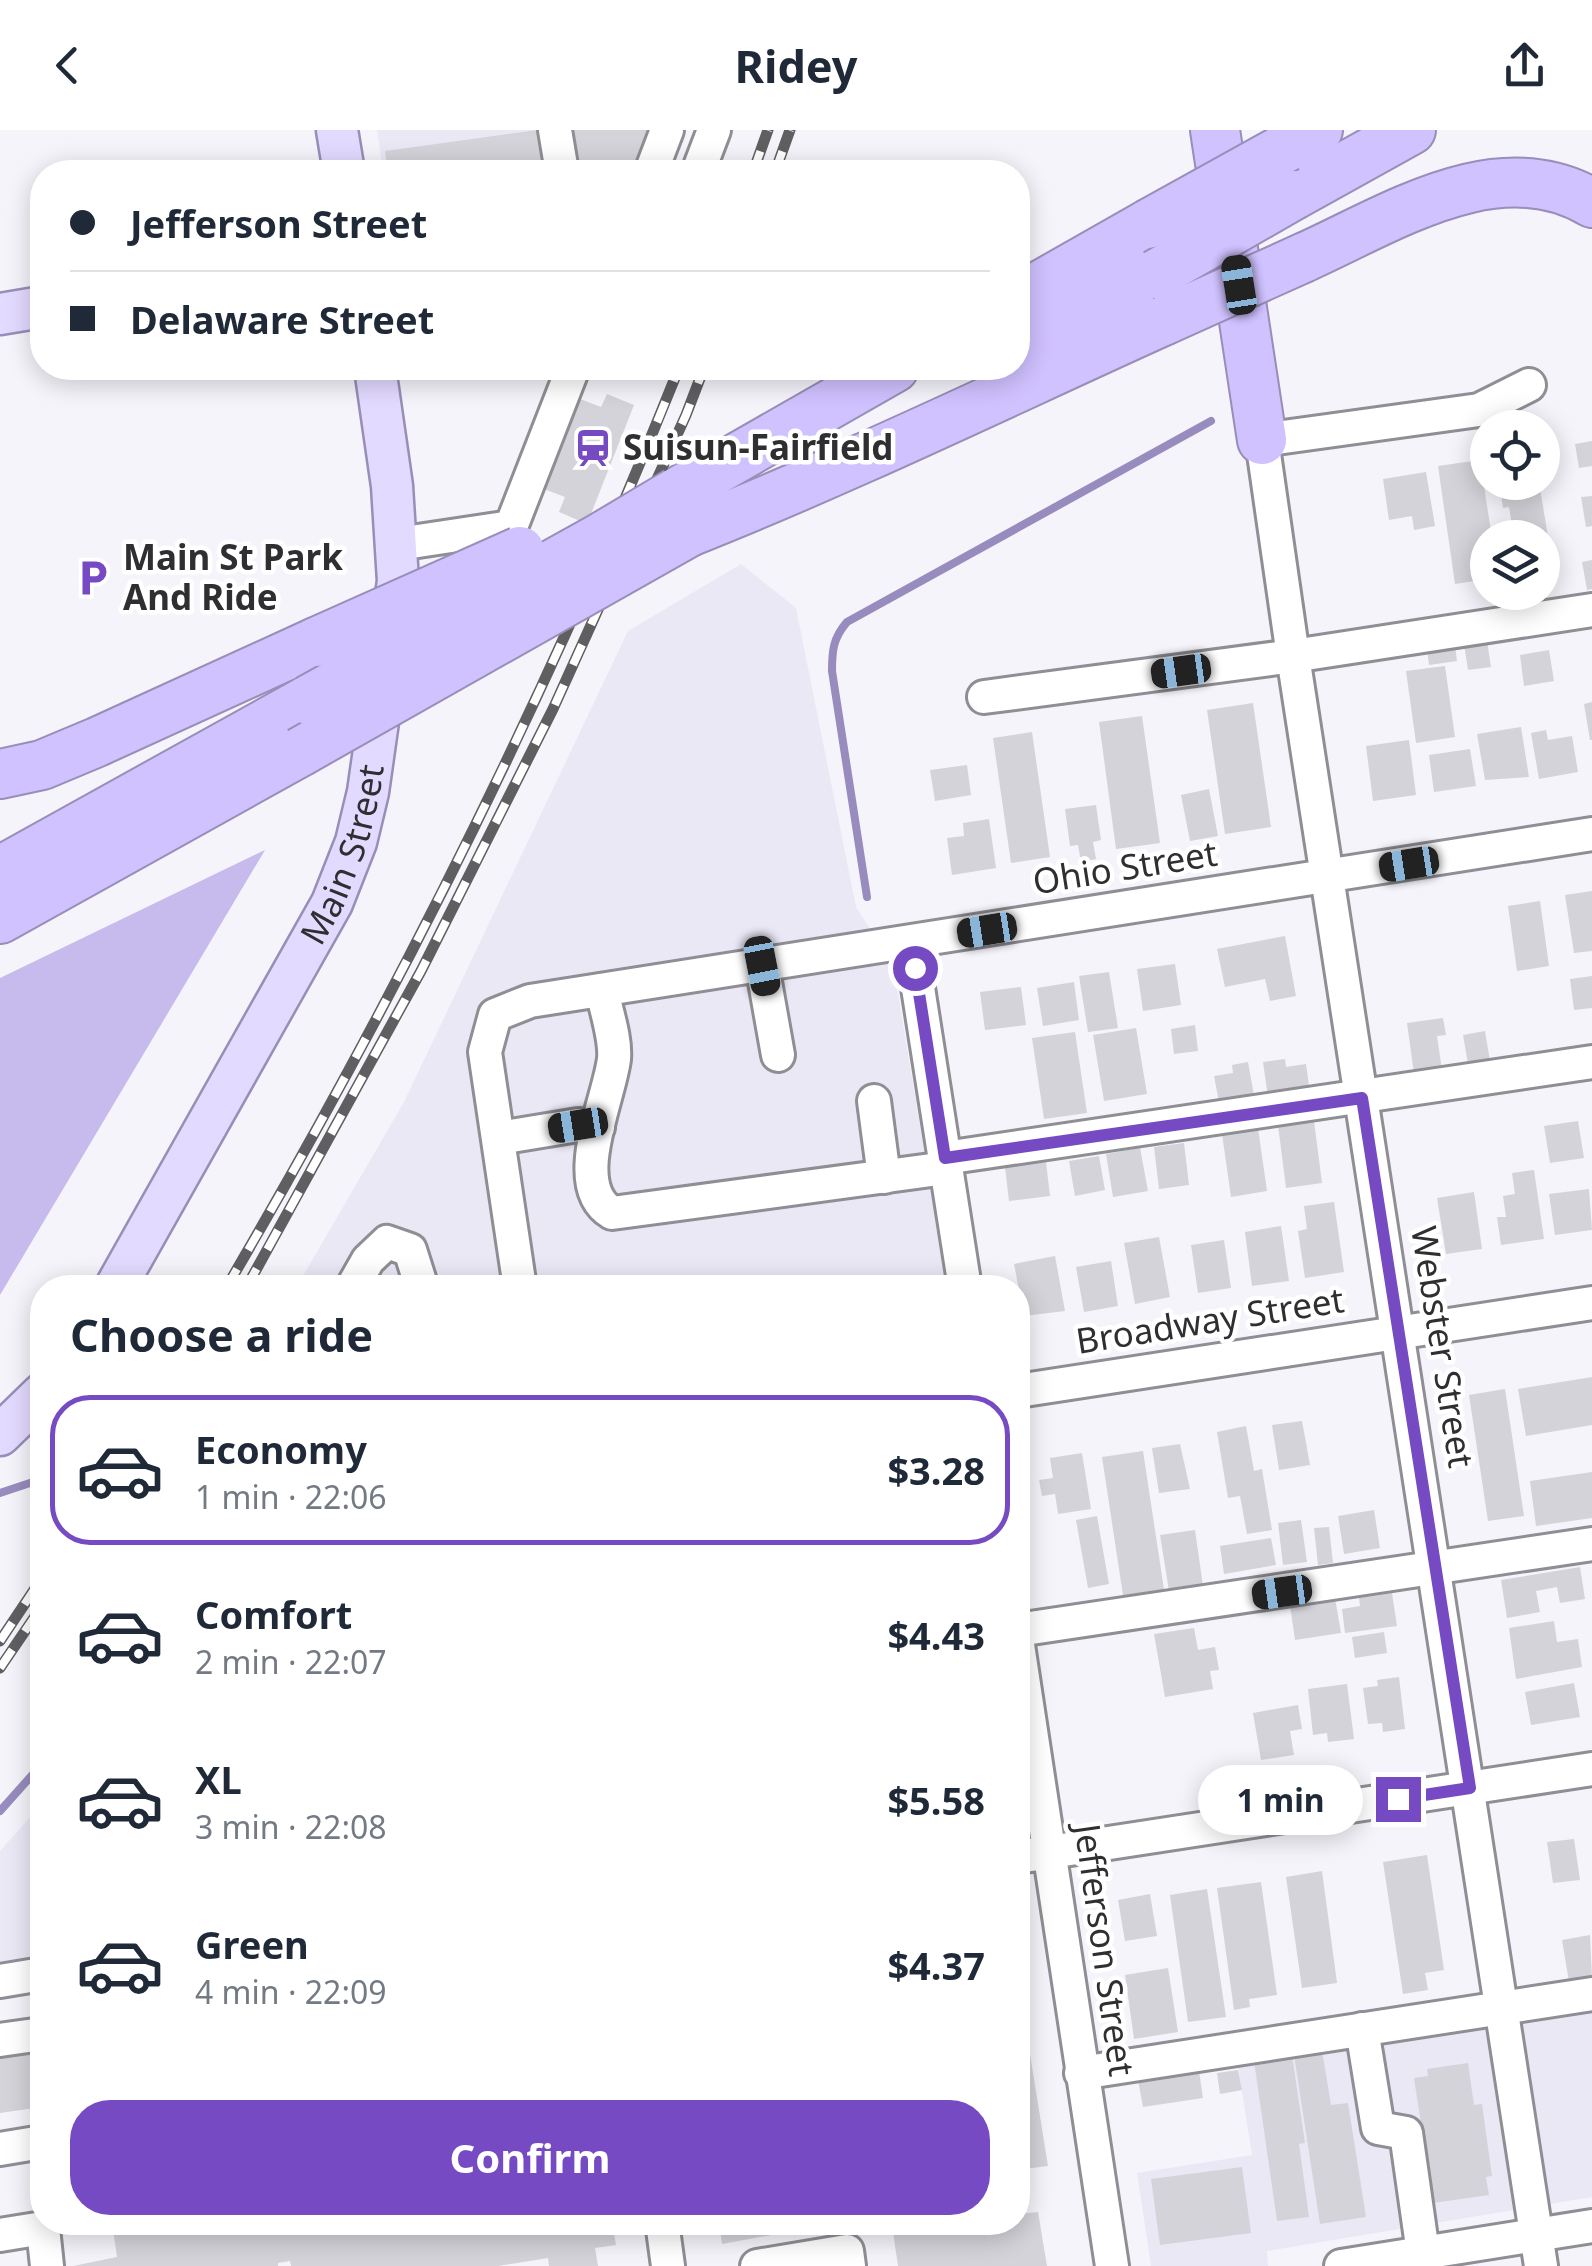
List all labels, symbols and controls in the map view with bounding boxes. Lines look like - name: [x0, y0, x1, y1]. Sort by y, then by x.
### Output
- text: Ridey: [734, 35, 858, 96]
- icon: back: [40, 38, 95, 93]
- icon: share: [1497, 38, 1552, 93]
- text: Jefferson Street: [130, 197, 427, 249]
- car: [1219, 253, 1259, 317]
- text: Delaware Street: [130, 293, 434, 345]
- map controls: [1470, 410, 1560, 610]
- button: locate: [1470, 410, 1560, 500]
- place label: Suisun-Fairfield: [623, 423, 893, 470]
- station icon: Suisun-Fairfield: [572, 427, 614, 469]
- button: layers: [1470, 520, 1560, 610]
- place label: Main St Park And Ride: [123, 533, 343, 620]
- parking icon: Main St Park And Ride: [72, 557, 114, 599]
- car: [1149, 652, 1213, 690]
- street label: Main Street: [288, 761, 394, 952]
- street label: Ohio Street: [1029, 829, 1220, 904]
- car: [1377, 844, 1441, 884]
- car: [955, 910, 1019, 950]
- car: [742, 934, 782, 998]
- route start: [893, 946, 938, 991]
- car: [546, 1105, 610, 1145]
- street label: Webster Street: [1401, 1223, 1486, 1471]
- street label: Broadway Street: [1072, 1275, 1347, 1364]
- text: Choose a ride: [70, 1304, 373, 1365]
- text: Economy: [195, 1423, 367, 1475]
- icon: car: [75, 1425, 165, 1515]
- text: $3.28: [887, 1444, 985, 1496]
- text: 1 min · 22:06: [195, 1475, 387, 1518]
- car: [1250, 1573, 1314, 1611]
- text: Comfort: [195, 1588, 352, 1640]
- icon: car: [75, 1590, 165, 1680]
- text: $4.43: [887, 1609, 985, 1661]
- text: 2 min · 22:07: [195, 1640, 387, 1683]
- text: XL: [195, 1753, 242, 1805]
- icon: car: [75, 1755, 165, 1845]
- callout: 1 min: [1198, 1764, 1363, 1834]
- text: $5.58: [887, 1774, 985, 1826]
- route end: [1376, 1777, 1421, 1822]
- text: 1 min: [1236, 1778, 1325, 1821]
- text: 3 min · 22:08: [195, 1805, 387, 1848]
- street label: Jefferson Street: [1064, 1818, 1146, 2079]
- text: Green: [195, 1918, 309, 1970]
- icon: car: [75, 1920, 165, 2010]
- text: $4.37: [887, 1939, 985, 1991]
- text: 4 min · 22:09: [195, 1970, 387, 2013]
- button: Confirm: [70, 2100, 990, 2215]

